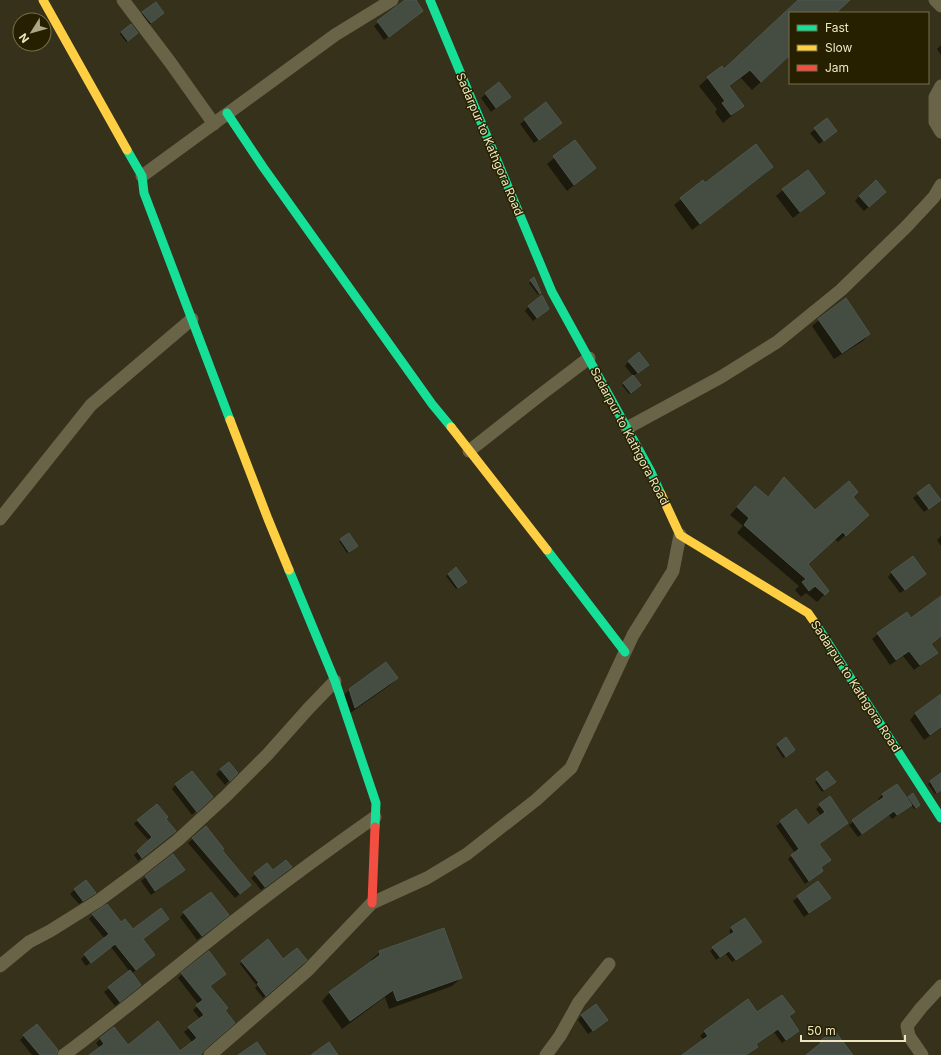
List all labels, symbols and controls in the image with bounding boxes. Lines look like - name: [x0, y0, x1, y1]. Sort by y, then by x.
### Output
- north arrow: [12, 12, 52, 52]
- legend: [789, 12, 929, 84]
- text: Fast: [825, 20, 849, 35]
- text: N: [16, 30, 32, 46]
- text: Slow: [825, 40, 853, 55]
- text: Jam: [825, 60, 849, 75]
- street label: Sadarpur to Kathgora Road: [453, 70, 527, 218]
- street label: Sadarpur to Kathgora Road: [587, 365, 673, 507]
- street label: Sadarpur to Kathgora Road: [808, 617, 904, 755]
- scale bar: [801, 1017, 905, 1043]
- text: 50 m: [807, 1023, 836, 1038]

